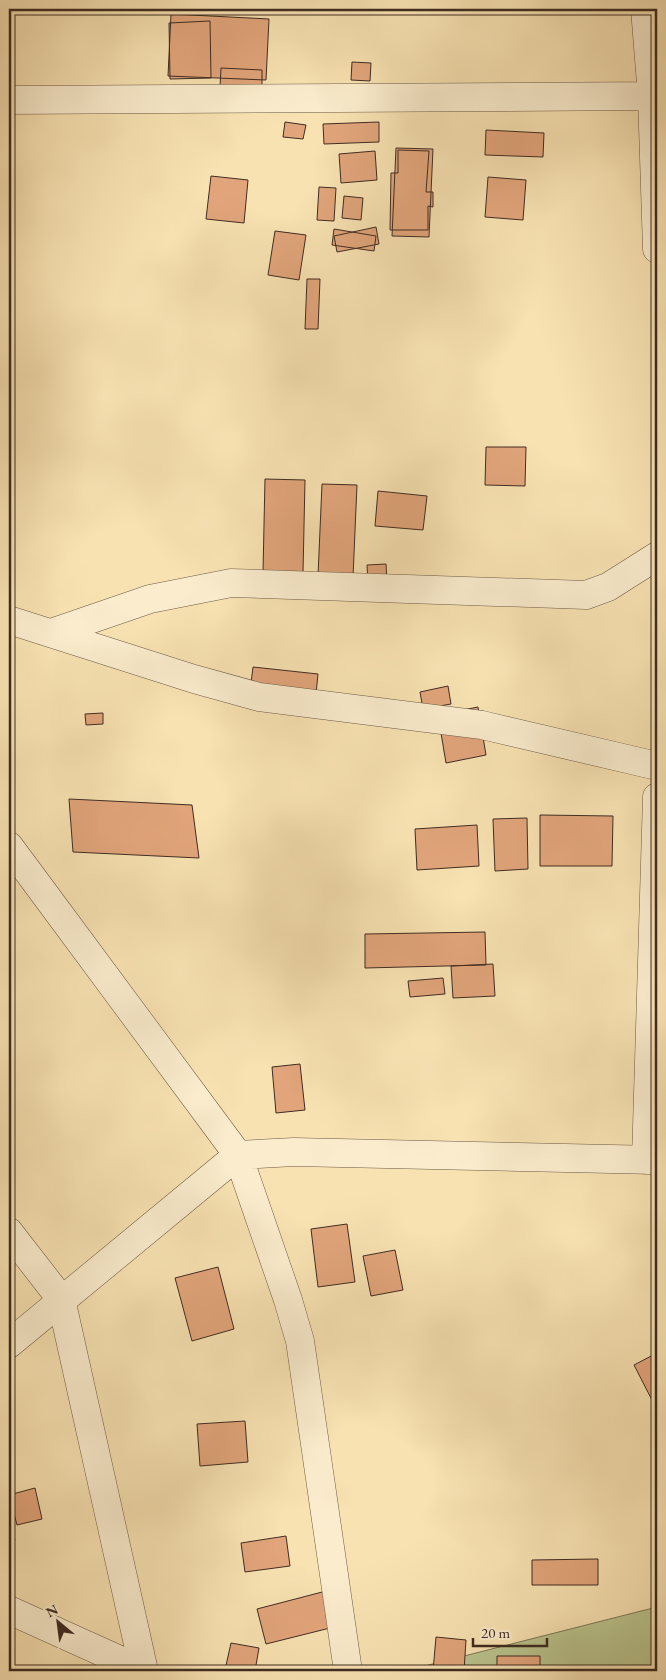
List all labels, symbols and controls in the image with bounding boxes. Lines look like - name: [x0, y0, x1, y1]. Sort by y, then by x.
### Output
- north arrow: [32, 1598, 82, 1648]
- text: N: [42, 1600, 62, 1621]
- scale bar: [473, 1615, 547, 1647]
- text: 20 m: [481, 1623, 510, 1642]

